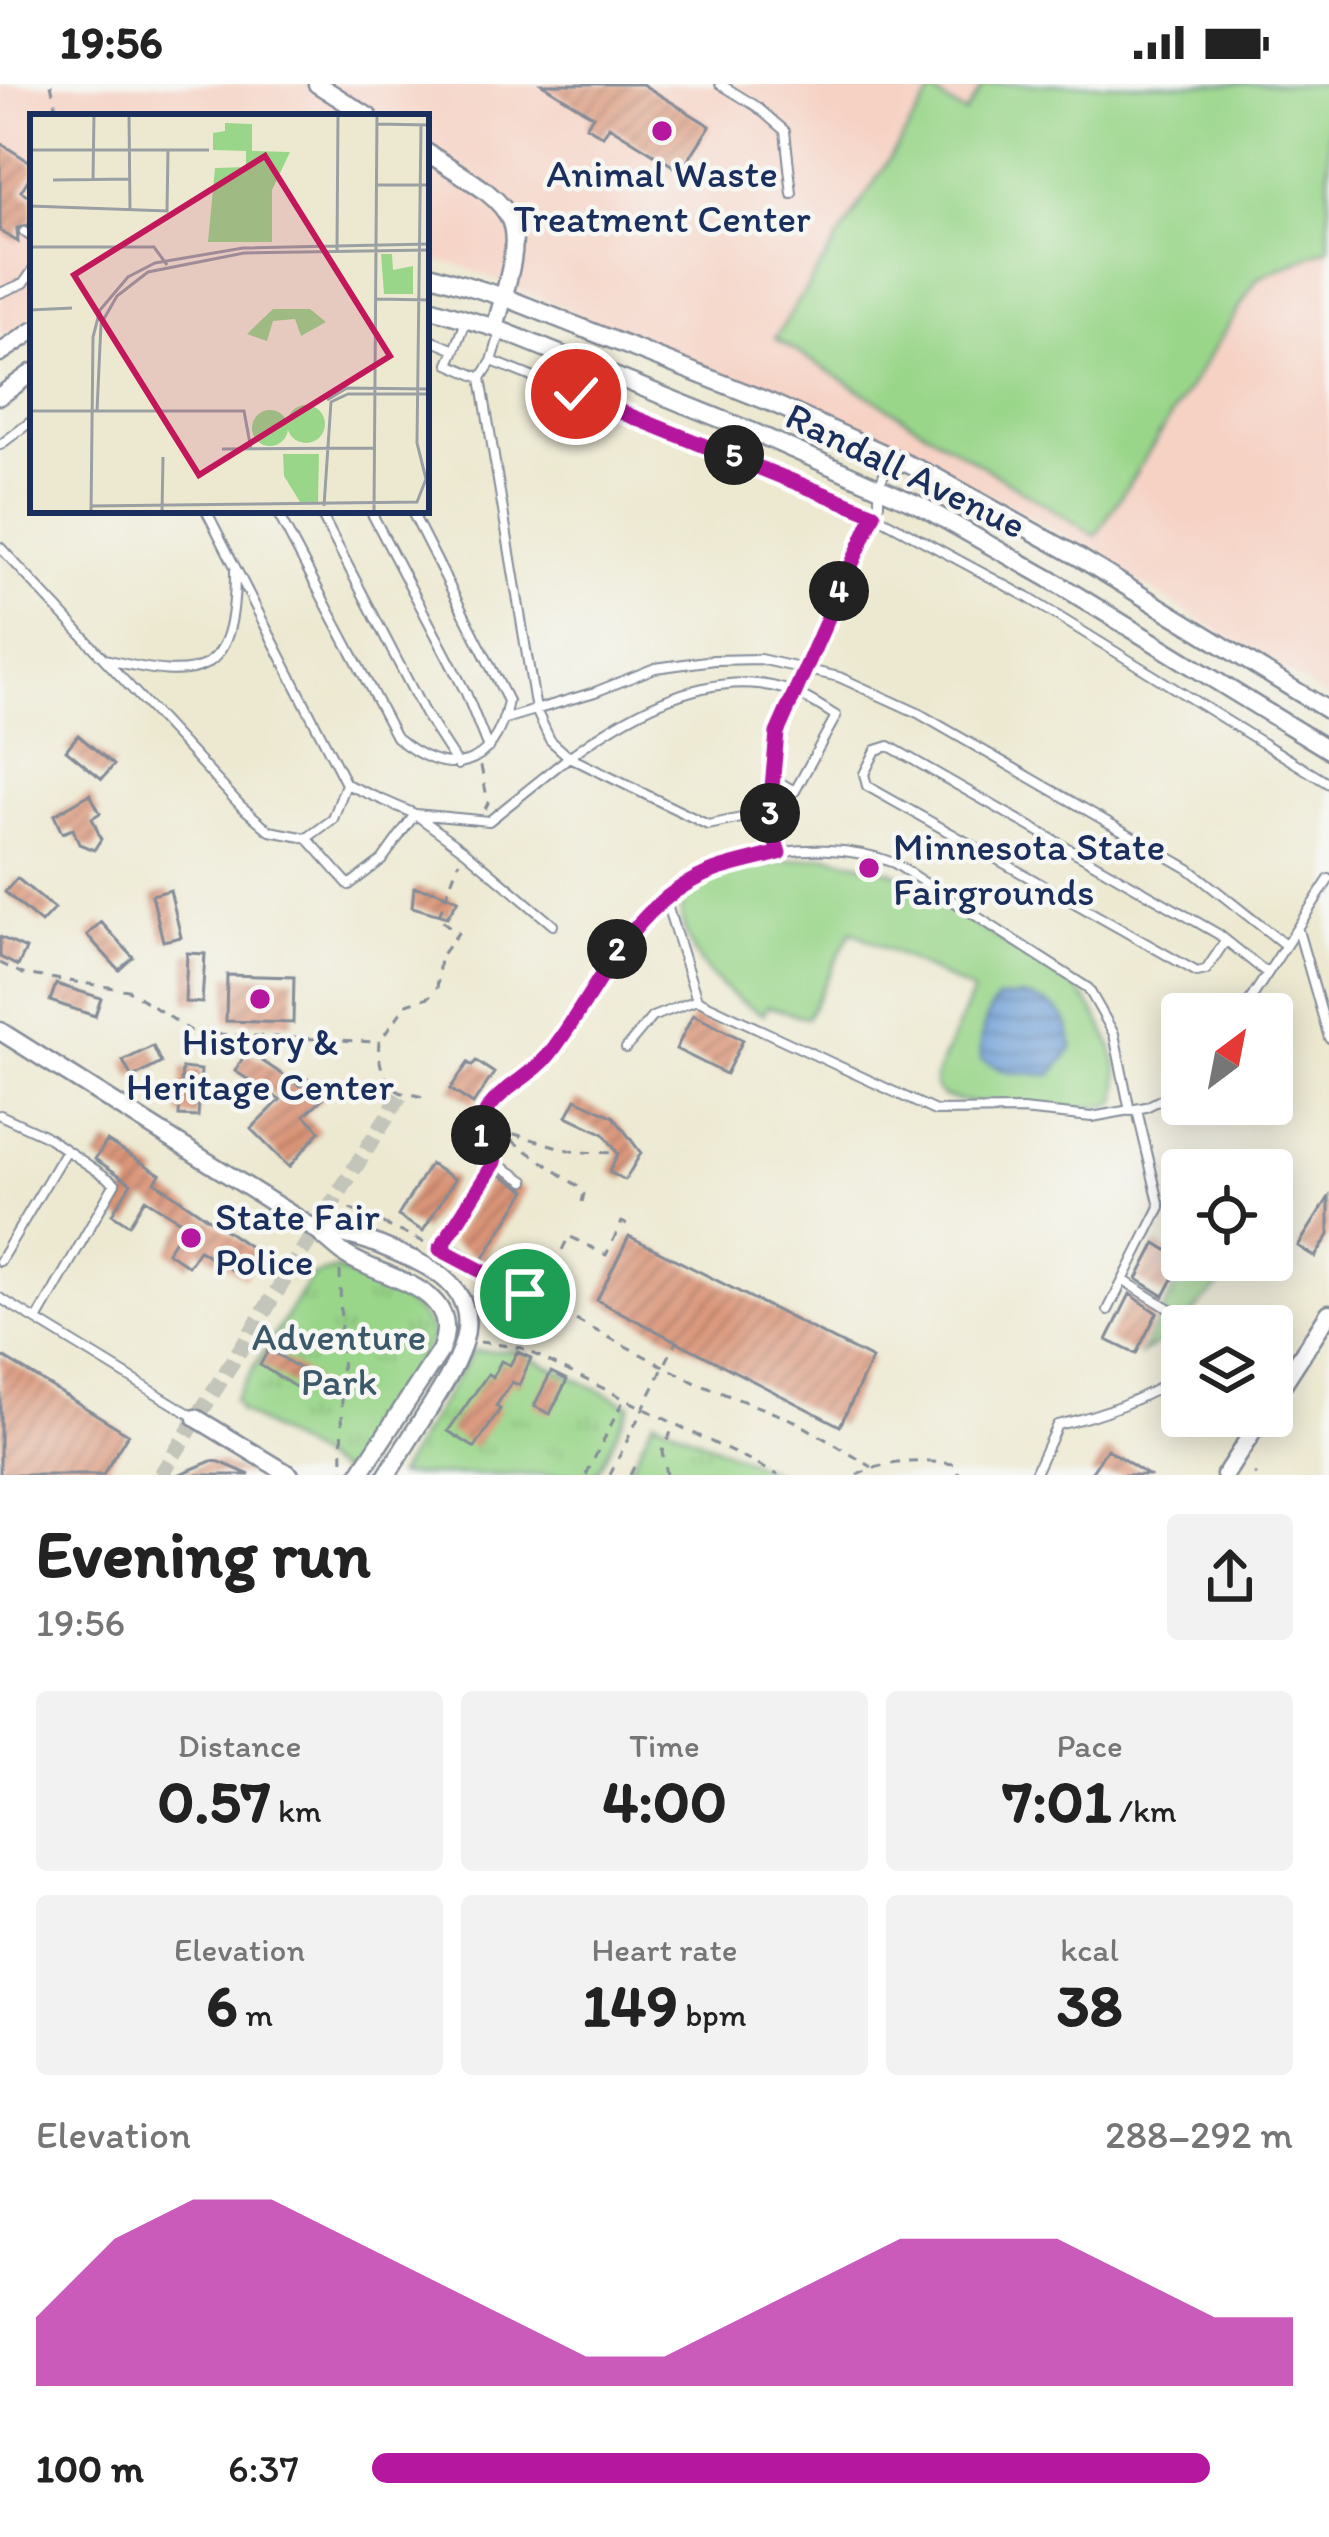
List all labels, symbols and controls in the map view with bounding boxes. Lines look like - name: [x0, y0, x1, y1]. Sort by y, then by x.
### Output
- text: 19:56: [60, 15, 163, 69]
- inset map: [30, 114, 429, 513]
- marker: Animal Waste Treatment Center: [649, 118, 675, 144]
- place label: Animal Waste Treatment Center: [513, 150, 811, 242]
- pin: [525, 343, 627, 445]
- icon: check: [543, 361, 609, 427]
- street label: Randall Avenue: [778, 392, 1034, 548]
- pin: 5: [704, 425, 764, 485]
- text: 5: [725, 435, 743, 474]
- pin: 4: [809, 561, 869, 621]
- text: 4: [829, 571, 849, 610]
- pin: 3: [740, 783, 800, 843]
- text: 3: [761, 793, 779, 832]
- place label: Minnesota State Fairgrounds: [893, 823, 1165, 915]
- marker: Minnesota State Fairgrounds: [856, 855, 882, 881]
- pin: 2: [587, 919, 647, 979]
- text: 2: [608, 929, 626, 968]
- marker: History & Heritage Center: [247, 986, 273, 1012]
- north arrow: [1161, 993, 1293, 1125]
- map controls: [1161, 993, 1293, 1437]
- place label: History & Heritage Center: [126, 1018, 394, 1110]
- pin: 1: [451, 1105, 511, 1165]
- text: 1: [473, 1115, 489, 1154]
- button: locate: [1161, 1149, 1293, 1281]
- place label: State Fair Police: [215, 1193, 380, 1285]
- marker: State Fair Police: [178, 1225, 204, 1251]
- pin: [474, 1243, 576, 1345]
- icon: arrive: [492, 1261, 558, 1327]
- button: layers: [1161, 1305, 1293, 1437]
- park label: Adventure Park: [252, 1313, 426, 1405]
- text: Evening run: [36, 1514, 371, 1594]
- button: share: [1167, 1514, 1293, 1640]
- text: 19:56: [36, 1599, 125, 1646]
- text: Distance: [178, 1726, 301, 1765]
- text: Time: [629, 1726, 700, 1765]
- text: Pace: [1056, 1726, 1123, 1765]
- text: 0.57: [157, 1765, 270, 1837]
- text: 4:00: [602, 1765, 727, 1837]
- text: 7:01: [1002, 1765, 1112, 1837]
- text: km: [270, 1791, 322, 1830]
- text: /km: [1112, 1791, 1177, 1830]
- text: Elevation: [174, 1930, 305, 1969]
- text: Heart rate: [591, 1930, 738, 1969]
- text: kcal: [1060, 1930, 1119, 1969]
- text: 6: [206, 1969, 238, 2041]
- text: 149: [583, 1969, 678, 2041]
- text: 38: [1057, 1969, 1122, 2041]
- text: m: [238, 1995, 273, 2034]
- text: bpm: [678, 1995, 746, 2034]
- text: Elevation: [36, 2111, 191, 2158]
- text: 288–292 m: [1105, 2111, 1293, 2158]
- text: 100 m: [36, 2445, 144, 2492]
- text: 6:37: [228, 2445, 299, 2492]

